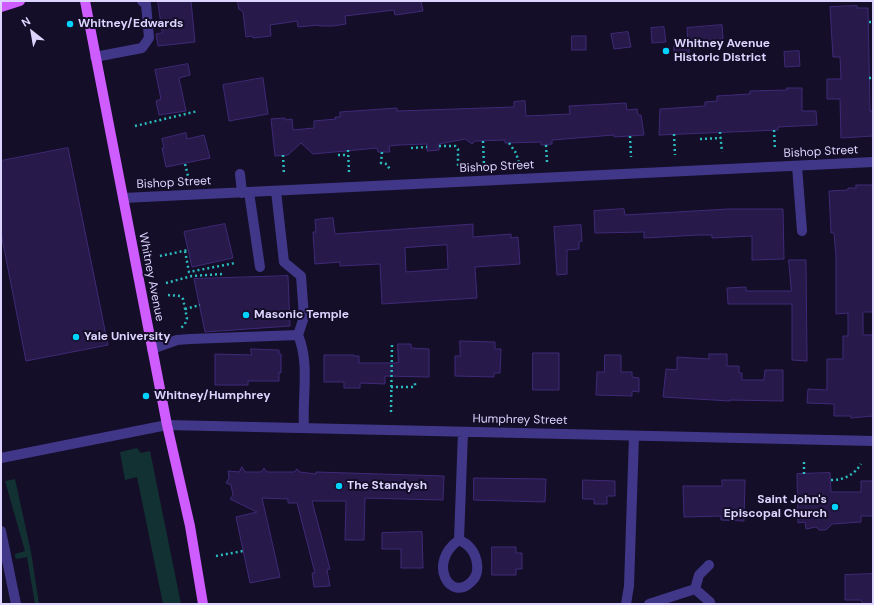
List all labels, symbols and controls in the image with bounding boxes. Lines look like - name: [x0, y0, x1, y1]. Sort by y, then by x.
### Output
- north arrow: [12, 12, 52, 52]
- text: N: [19, 14, 33, 30]
- place label: Whitney/Edwards: [78, 17, 183, 31]
- marker: Whitney/Edwards: [65, 19, 75, 29]
- place label: Whitney Avenue Historic District: [674, 37, 770, 65]
- marker: Whitney Avenue Historic District: [661, 46, 671, 56]
- street label: Bishop Street: [783, 143, 859, 161]
- street label: Bishop Street: [459, 158, 535, 176]
- street label: Bishop Street: [136, 174, 212, 192]
- street label: Whitney Avenue: [135, 231, 167, 323]
- place label: Masonic Temple: [254, 308, 349, 322]
- marker: Masonic Temple: [241, 310, 251, 320]
- place label: Yale University: [84, 330, 171, 344]
- marker: Yale University: [71, 332, 81, 342]
- place label: Whitney/Humphrey: [154, 389, 270, 403]
- marker: Whitney/Humphrey: [141, 391, 151, 401]
- street label: Humphrey Street: [472, 412, 568, 428]
- place label: The Standysh: [347, 479, 427, 493]
- marker: The Standysh: [334, 481, 344, 491]
- place label: Saint John's Episcopal Church: [724, 493, 827, 521]
- marker: Saint John's Episcopal Church: [830, 502, 840, 512]

